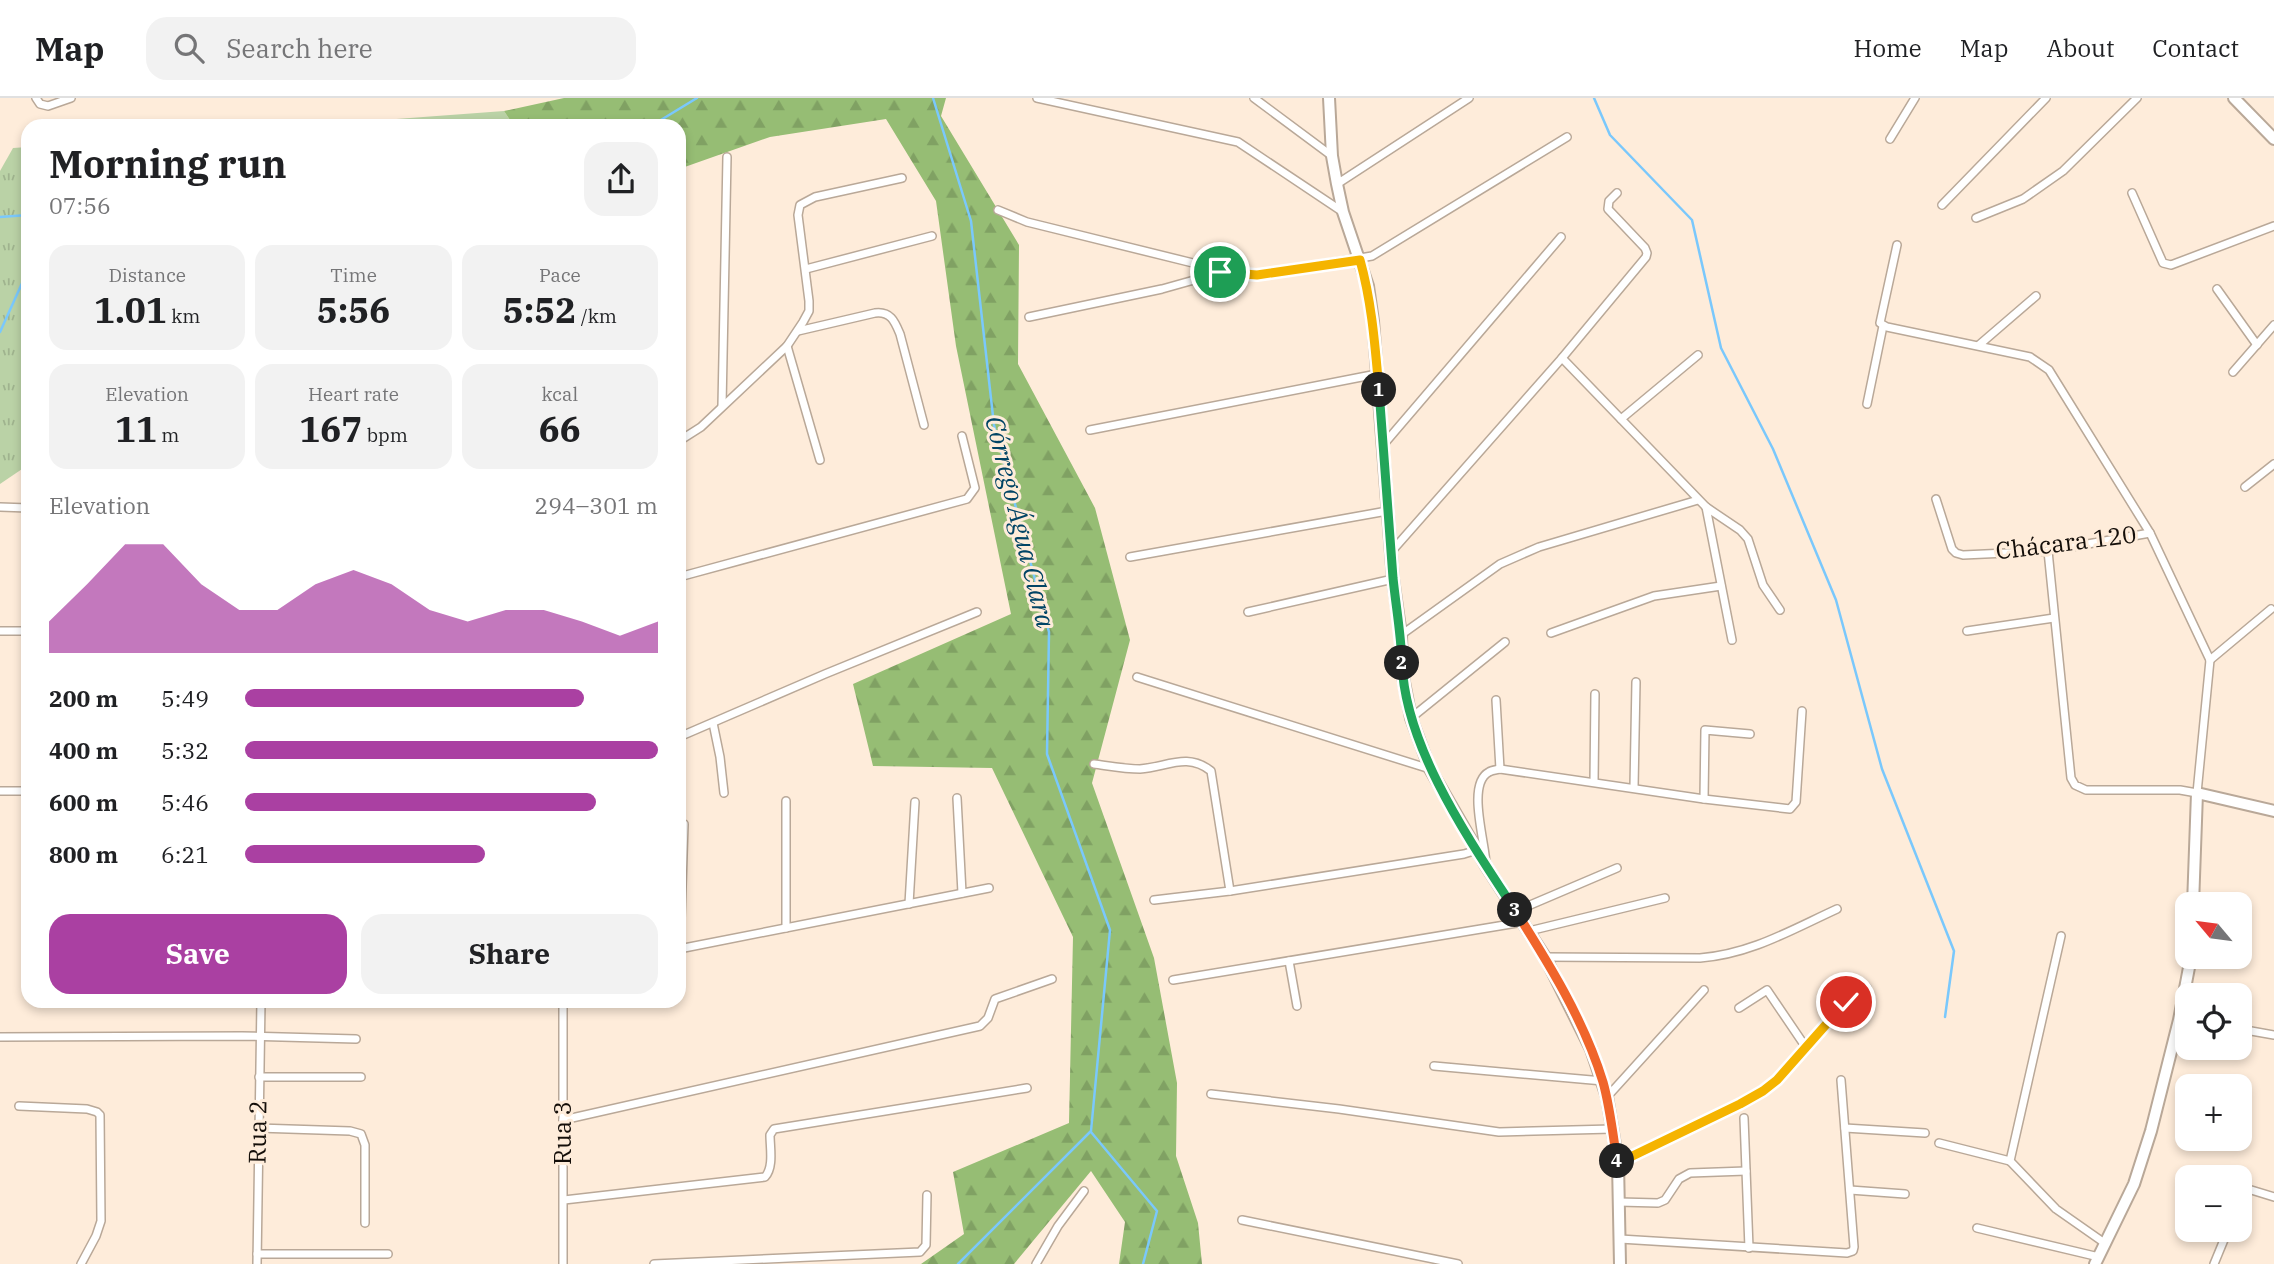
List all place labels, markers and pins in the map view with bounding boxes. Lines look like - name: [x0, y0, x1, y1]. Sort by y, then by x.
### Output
- pin: [1190, 242, 1250, 302]
- pin: 1: [1362, 372, 1396, 408]
- pin: 2: [1384, 646, 1420, 680]
- pin: 3: [1498, 892, 1532, 928]
- pin: [1816, 972, 1876, 1032]
- pin: 4: [1600, 1144, 1634, 1178]

